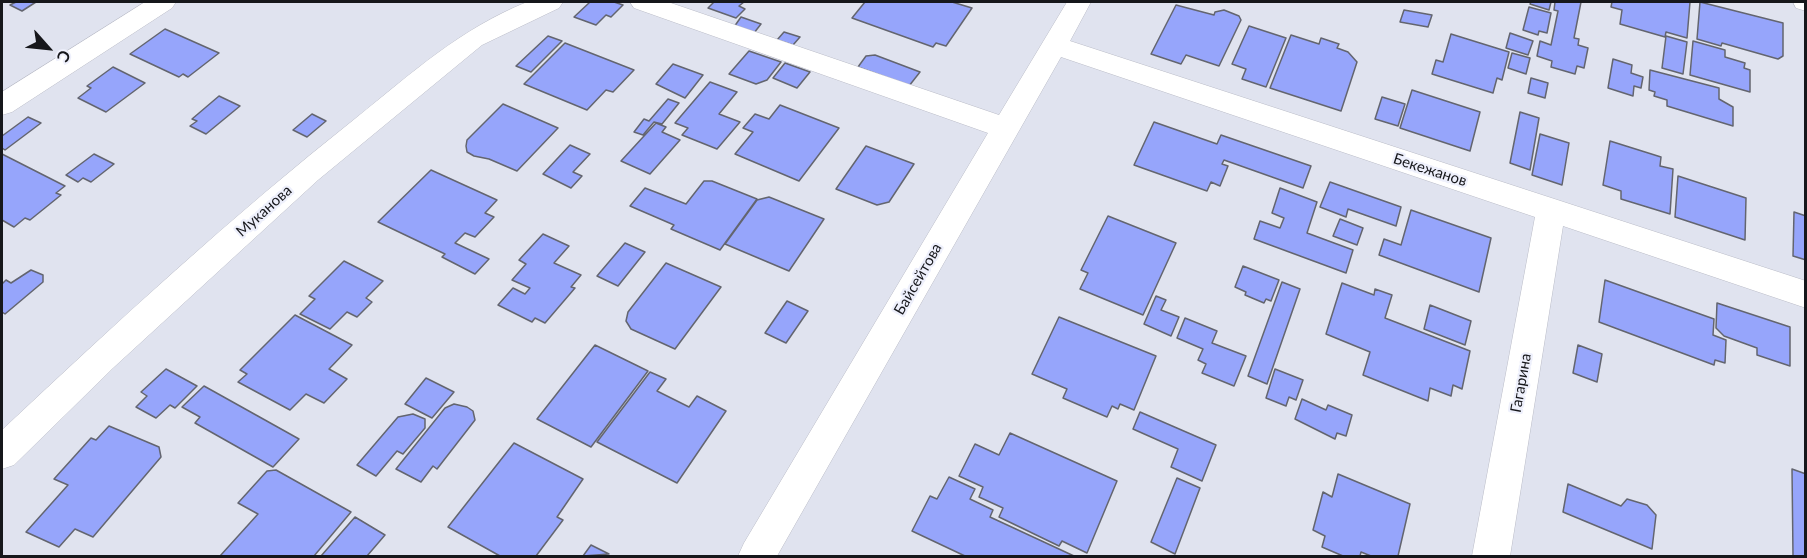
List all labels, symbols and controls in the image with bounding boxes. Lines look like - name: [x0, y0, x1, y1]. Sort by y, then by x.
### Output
- north arrow: [18, 18, 78, 78]
- text: С: [54, 47, 75, 65]
- street label: Бекежанов: [1391, 150, 1469, 190]
- street label: Муканова: [233, 181, 295, 241]
- street label: Байсейтова: [890, 240, 946, 318]
- street label: Гагарина: [1507, 352, 1535, 414]

